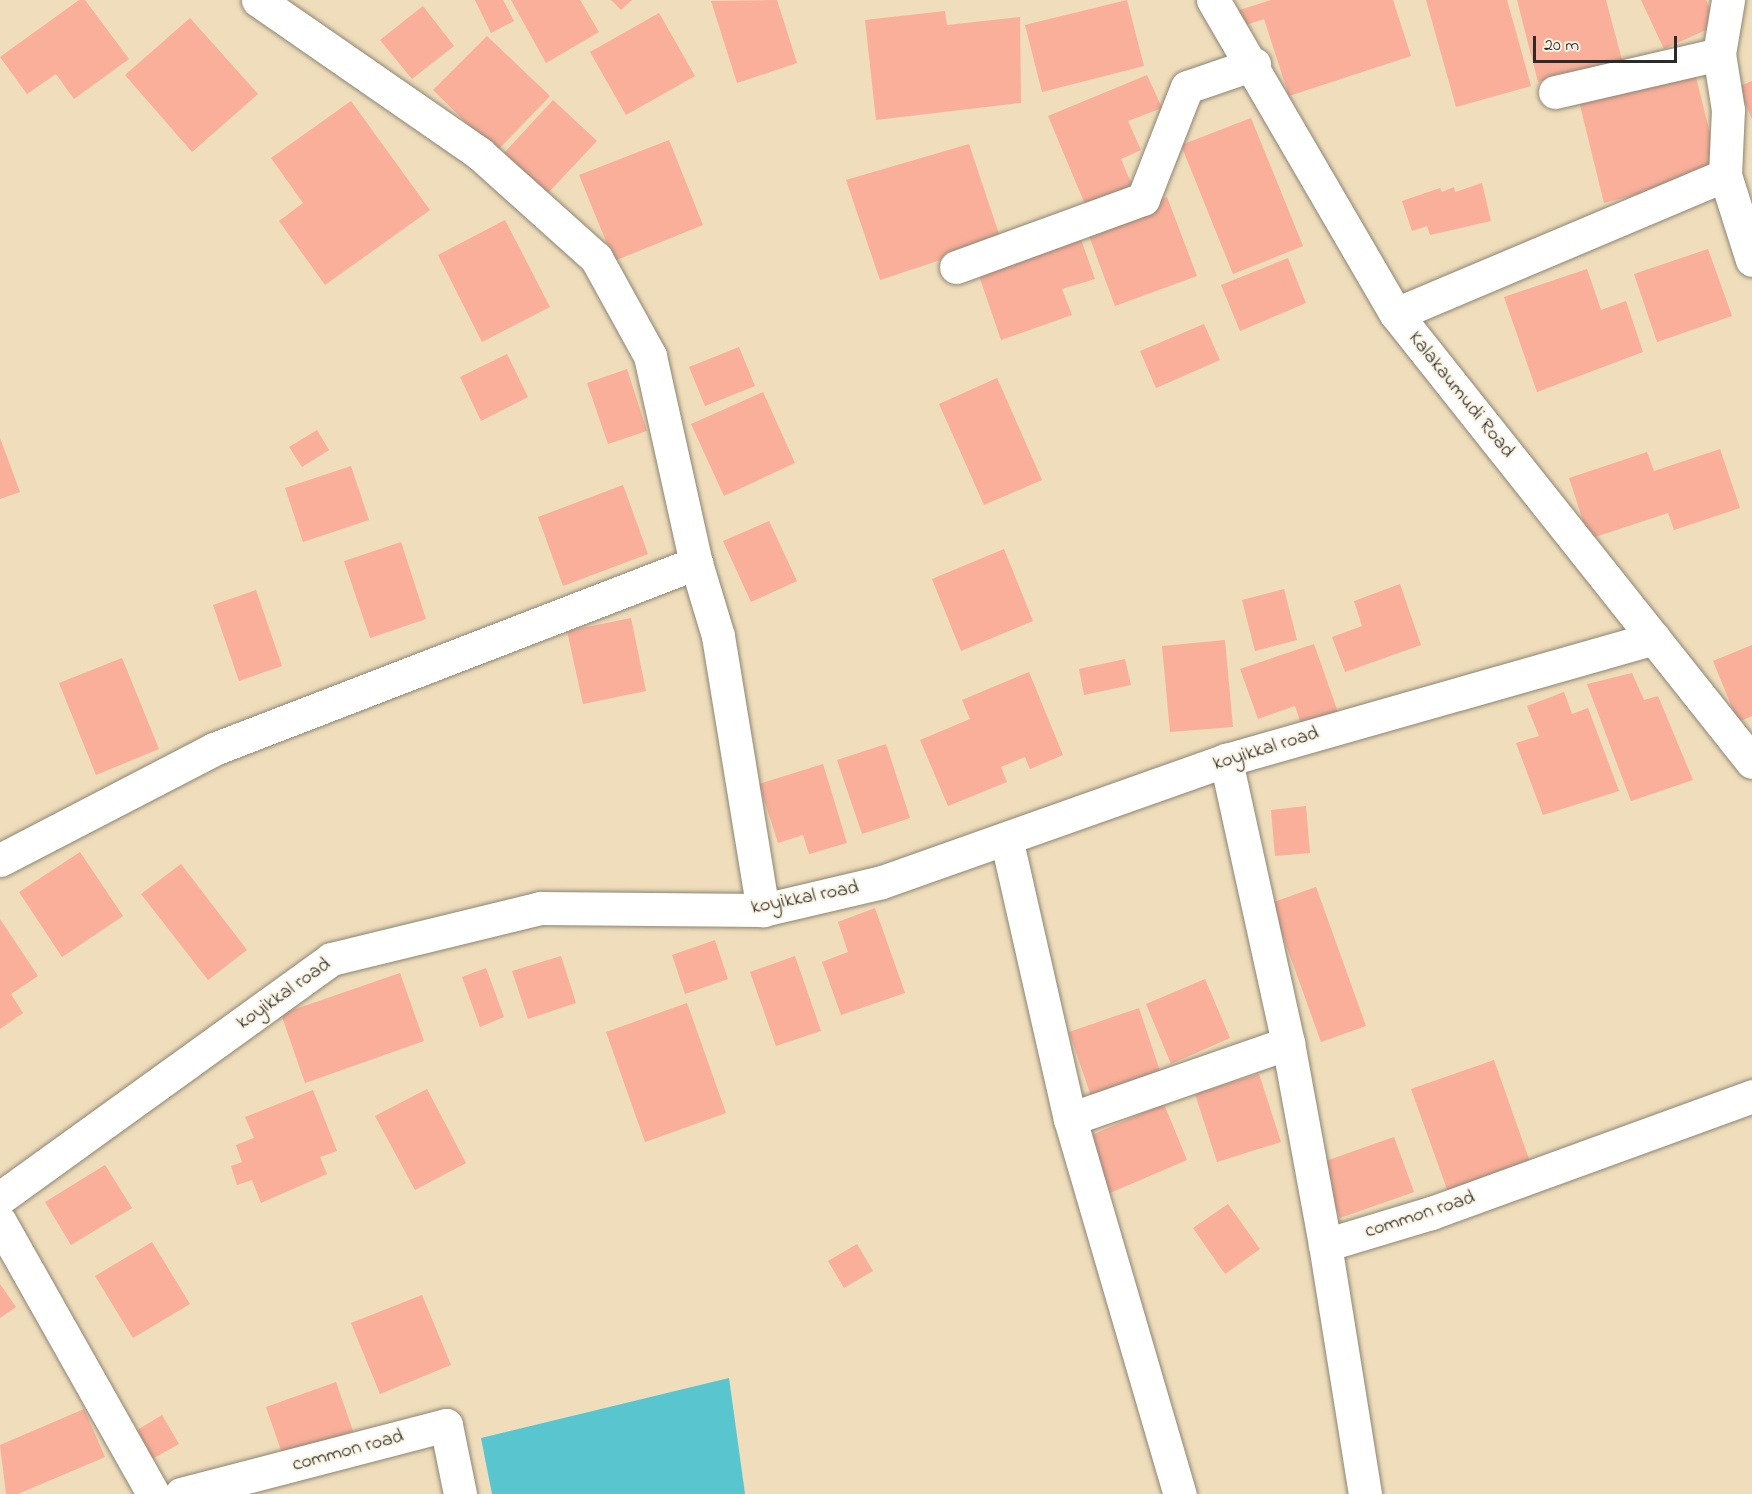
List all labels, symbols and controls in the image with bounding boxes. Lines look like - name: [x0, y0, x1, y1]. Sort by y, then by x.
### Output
- scale bar: [1536, 24, 1680, 62]
- text: 20 m: [1544, 33, 1579, 59]
- street label: Kalakaumudi Road: [1403, 327, 1519, 463]
- street label: koyikkal road: [1210, 722, 1322, 776]
- street label: koyikkal road: [749, 876, 861, 920]
- street label: koyikkal road: [232, 953, 336, 1035]
- street label: common road: [1362, 1186, 1478, 1244]
- street label: common road: [290, 1425, 406, 1477]

